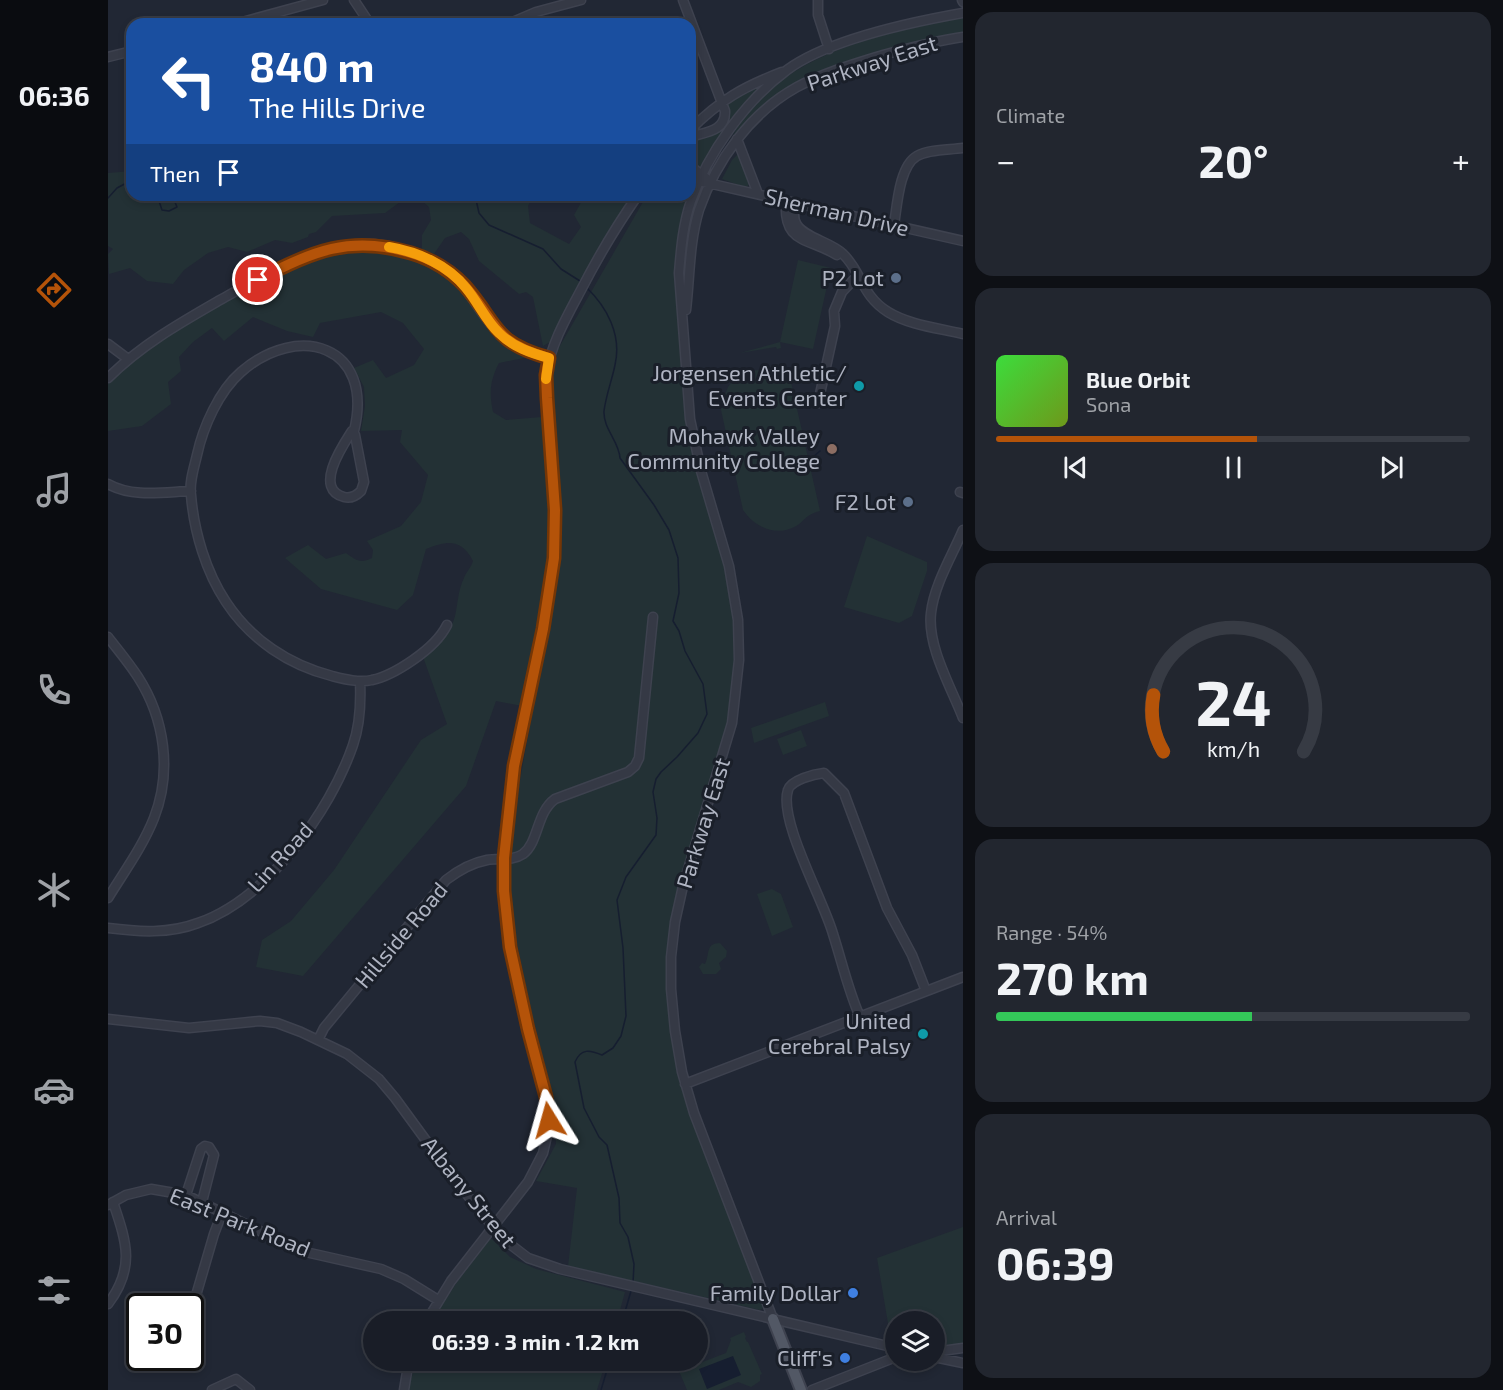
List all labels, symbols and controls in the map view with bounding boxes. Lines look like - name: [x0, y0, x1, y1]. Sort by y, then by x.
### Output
- street label: Parkway East: [803, 29, 940, 95]
- text: 840 m: [249, 40, 375, 90]
- icon: left: [150, 42, 228, 120]
- text: 06:36: [18, 79, 90, 111]
- text: The Hills Drive: [249, 91, 426, 123]
- text: Climate: [996, 103, 1065, 127]
- text: 20°: [1199, 133, 1269, 187]
- text: −: [996, 140, 1015, 180]
- text: +: [1452, 140, 1470, 180]
- icon: arrive: [212, 156, 245, 189]
- text: Then: [150, 160, 200, 186]
- street label: Sherman Drive: [763, 182, 912, 240]
- pin: [232, 254, 283, 305]
- icon: arrive: [241, 263, 274, 296]
- place label: P2 Lot: [822, 264, 884, 290]
- icon: directions: [33, 269, 75, 311]
- marker: P2 Lot: [889, 271, 903, 285]
- place label: Jorgensen Athletic/ Events Center: [652, 359, 847, 410]
- text: Blue Orbit: [1086, 366, 1190, 392]
- marker: Jorgensen Athletic/ Events Center: [852, 379, 866, 393]
- text: Sona: [1086, 392, 1131, 416]
- place label: Mohawk Valley Community College: [627, 422, 820, 473]
- marker: Mohawk Valley Community College: [825, 442, 839, 456]
- icon: previous: [1059, 451, 1092, 484]
- icon: pause: [1217, 451, 1250, 484]
- icon: next: [1375, 451, 1408, 484]
- icon: music: [33, 469, 75, 511]
- place label: F2 Lot: [835, 488, 896, 514]
- marker: F2 Lot: [901, 495, 915, 509]
- text: 24: [1195, 664, 1271, 739]
- icon: phone: [33, 669, 75, 711]
- text: km/h: [1206, 736, 1260, 761]
- street label: Parkway East: [670, 754, 734, 891]
- street label: Lin Road: [241, 816, 317, 897]
- icon: climate: [33, 869, 75, 911]
- street label: Hillside Road: [349, 876, 452, 992]
- text: Range · 54%: [996, 920, 1107, 944]
- text: 270 km: [996, 950, 1149, 1004]
- place label: United Cerebral Palsy: [768, 1007, 911, 1058]
- marker: United Cerebral Palsy: [916, 1027, 930, 1041]
- icon: car: [33, 1069, 75, 1111]
- position arrow: [517, 1088, 581, 1152]
- street label: Albany Street: [417, 1131, 522, 1252]
- street label: East Park Road: [166, 1181, 314, 1261]
- text: Arrival: [996, 1205, 1057, 1229]
- text: 06:39: [996, 1235, 1115, 1289]
- icon: filters: [33, 1269, 75, 1311]
- place label: Family Dollar: [710, 1279, 841, 1305]
- marker: Family Dollar: [846, 1286, 860, 1300]
- speed limit sign: 30: [126, 1293, 204, 1371]
- map controls: [885, 1311, 945, 1371]
- button: layers: [885, 1311, 945, 1371]
- text: 06:39 · 3 min · 1.2 km: [431, 1328, 640, 1354]
- place label: Cliff's: [777, 1344, 833, 1370]
- marker: Cliff's: [838, 1351, 852, 1365]

